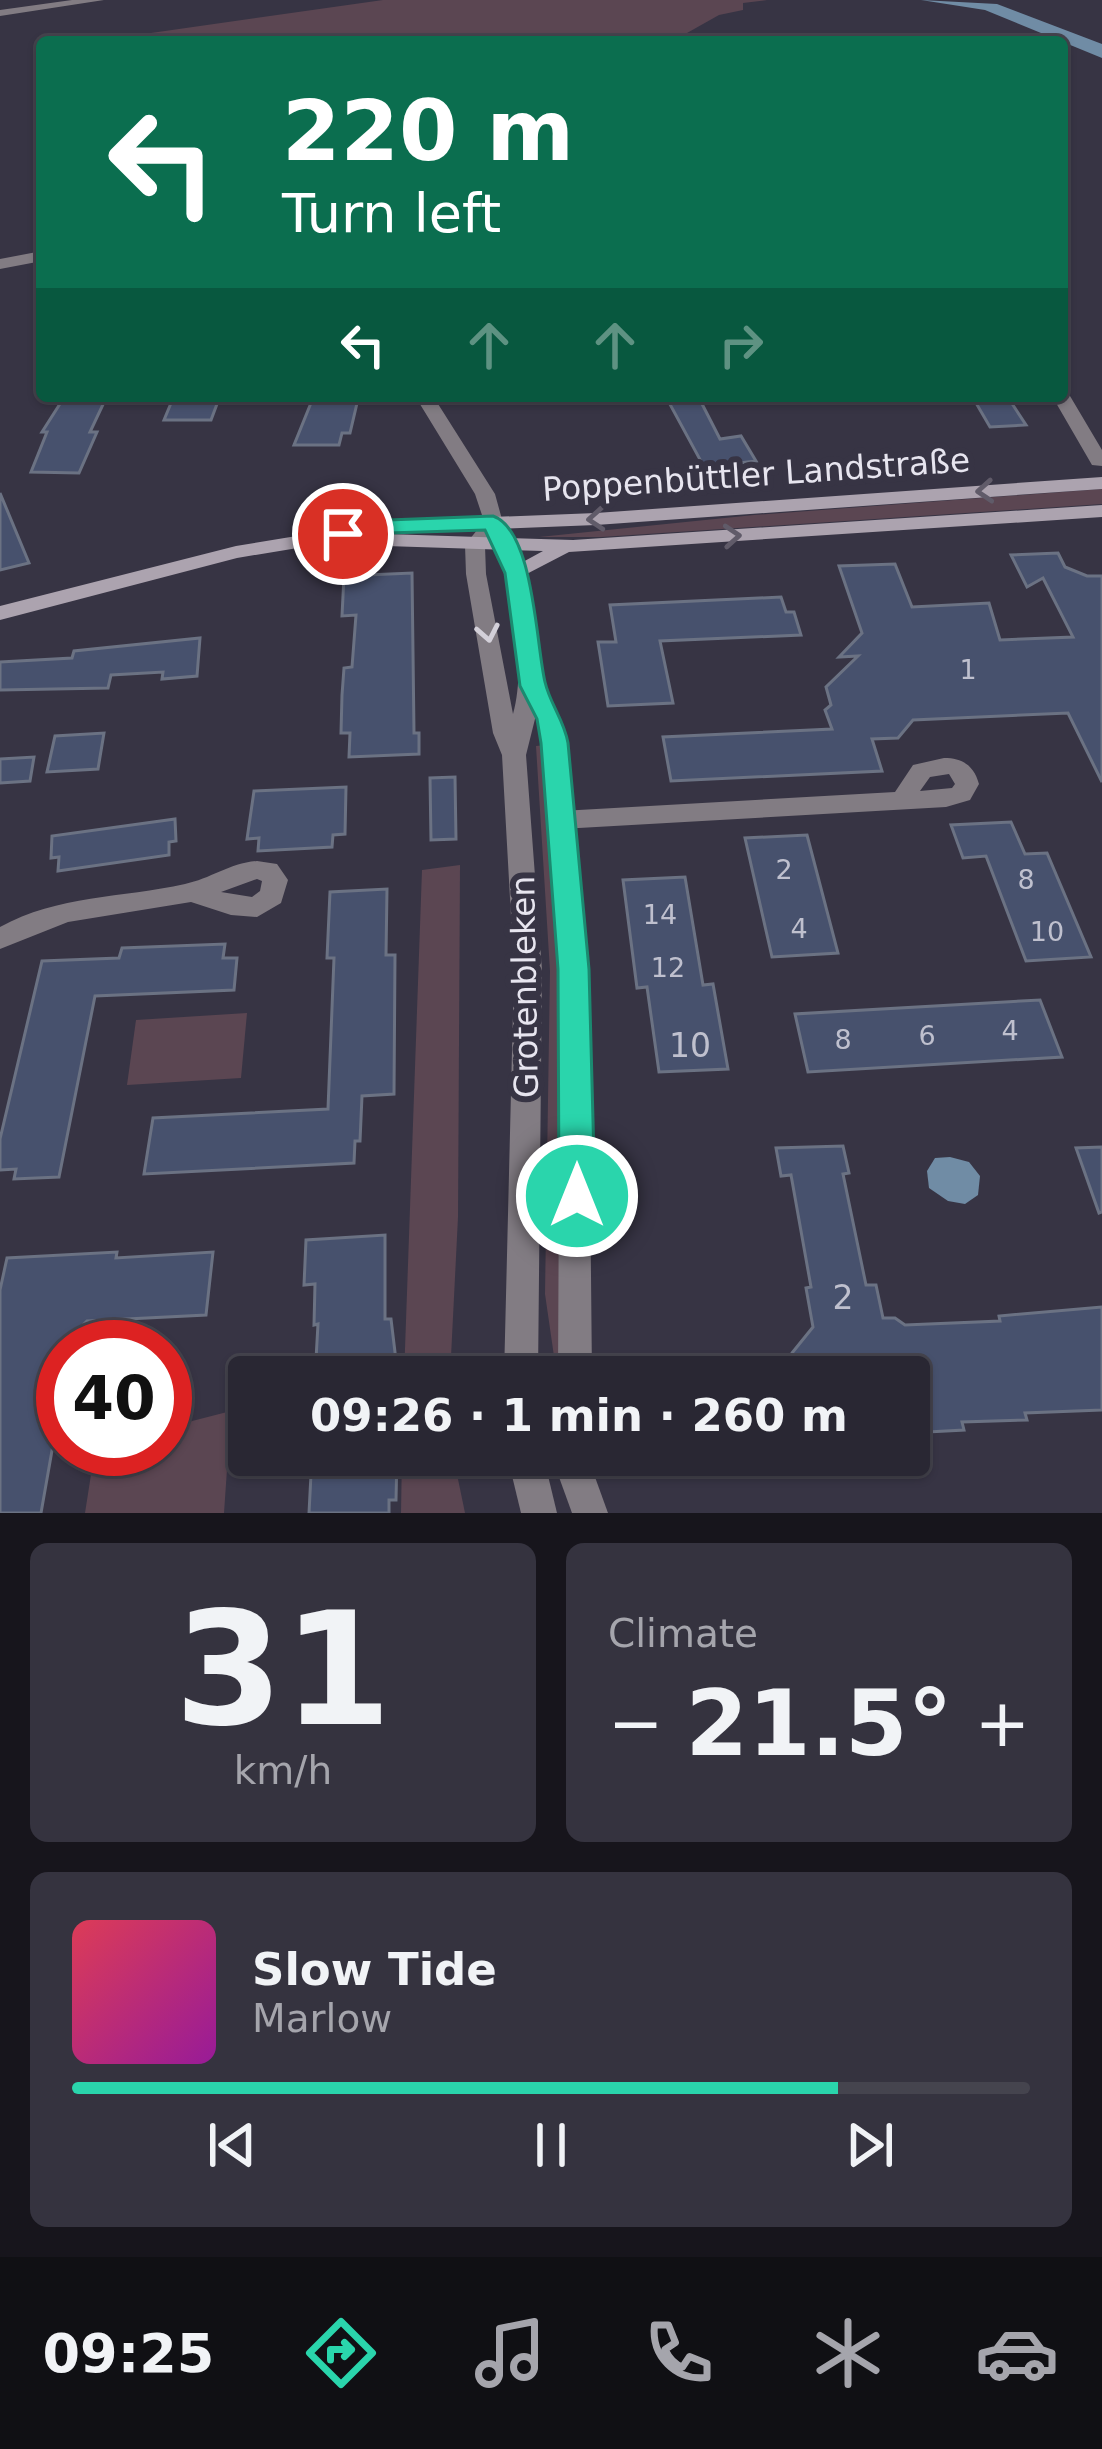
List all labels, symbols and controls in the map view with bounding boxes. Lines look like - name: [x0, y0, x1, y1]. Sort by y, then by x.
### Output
- text: 220 m: [282, 82, 574, 180]
- icon: left: [84, 84, 240, 240]
- text: Turn left: [282, 182, 501, 245]
- icon: left: [330, 312, 396, 378]
- icon: ahead: [456, 312, 522, 378]
- icon: ahead: [582, 312, 648, 378]
- icon: right: [708, 312, 774, 378]
- street label: Poppenbüttler Landstraße: [541, 440, 971, 509]
- one-way arrow: [975, 478, 994, 504]
- pin: [292, 483, 394, 585]
- icon: arrive: [310, 501, 376, 567]
- one-way arrow: [586, 506, 605, 532]
- one-way arrow: [723, 523, 742, 549]
- one-way arrow: [474, 623, 499, 643]
- house number: 1: [959, 654, 977, 685]
- house number: 2: [775, 854, 793, 885]
- house number: 8: [1017, 864, 1035, 895]
- street label: Grotenbleken: [503, 875, 546, 1098]
- house number: 14: [643, 899, 677, 930]
- house number: 4: [790, 913, 808, 944]
- house number: 10: [1030, 916, 1064, 947]
- house number: 12: [651, 952, 685, 983]
- house number: 4: [1001, 1015, 1019, 1046]
- house number: 6: [918, 1020, 936, 1051]
- house number: 8: [834, 1024, 852, 1055]
- house number: 10: [669, 1026, 711, 1065]
- position arrow: [514, 1133, 640, 1259]
- house number: 2: [833, 1278, 854, 1317]
- speed limit sign: 40: [36, 1320, 192, 1476]
- text: 09:26 · 1 min · 260 m: [310, 1389, 848, 1442]
- text: 31: [174, 1579, 392, 1761]
- text: Climate: [608, 1611, 758, 1656]
- text: 21.5°: [685, 1671, 953, 1776]
- text: −: [608, 1685, 663, 1762]
- text: +: [975, 1685, 1030, 1762]
- text: km/h: [234, 1748, 332, 1793]
- text: Slow Tide: [252, 1943, 497, 1996]
- text: Marlow: [252, 1996, 392, 2041]
- icon: previous: [199, 2112, 265, 2178]
- icon: pause: [518, 2112, 584, 2178]
- icon: next: [837, 2112, 903, 2178]
- icon: directions: [299, 2311, 383, 2395]
- icon: music: [468, 2311, 552, 2395]
- icon: phone: [637, 2311, 721, 2395]
- icon: climate: [806, 2311, 890, 2395]
- icon: car: [975, 2311, 1059, 2395]
- text: 09:25: [43, 2322, 214, 2385]

